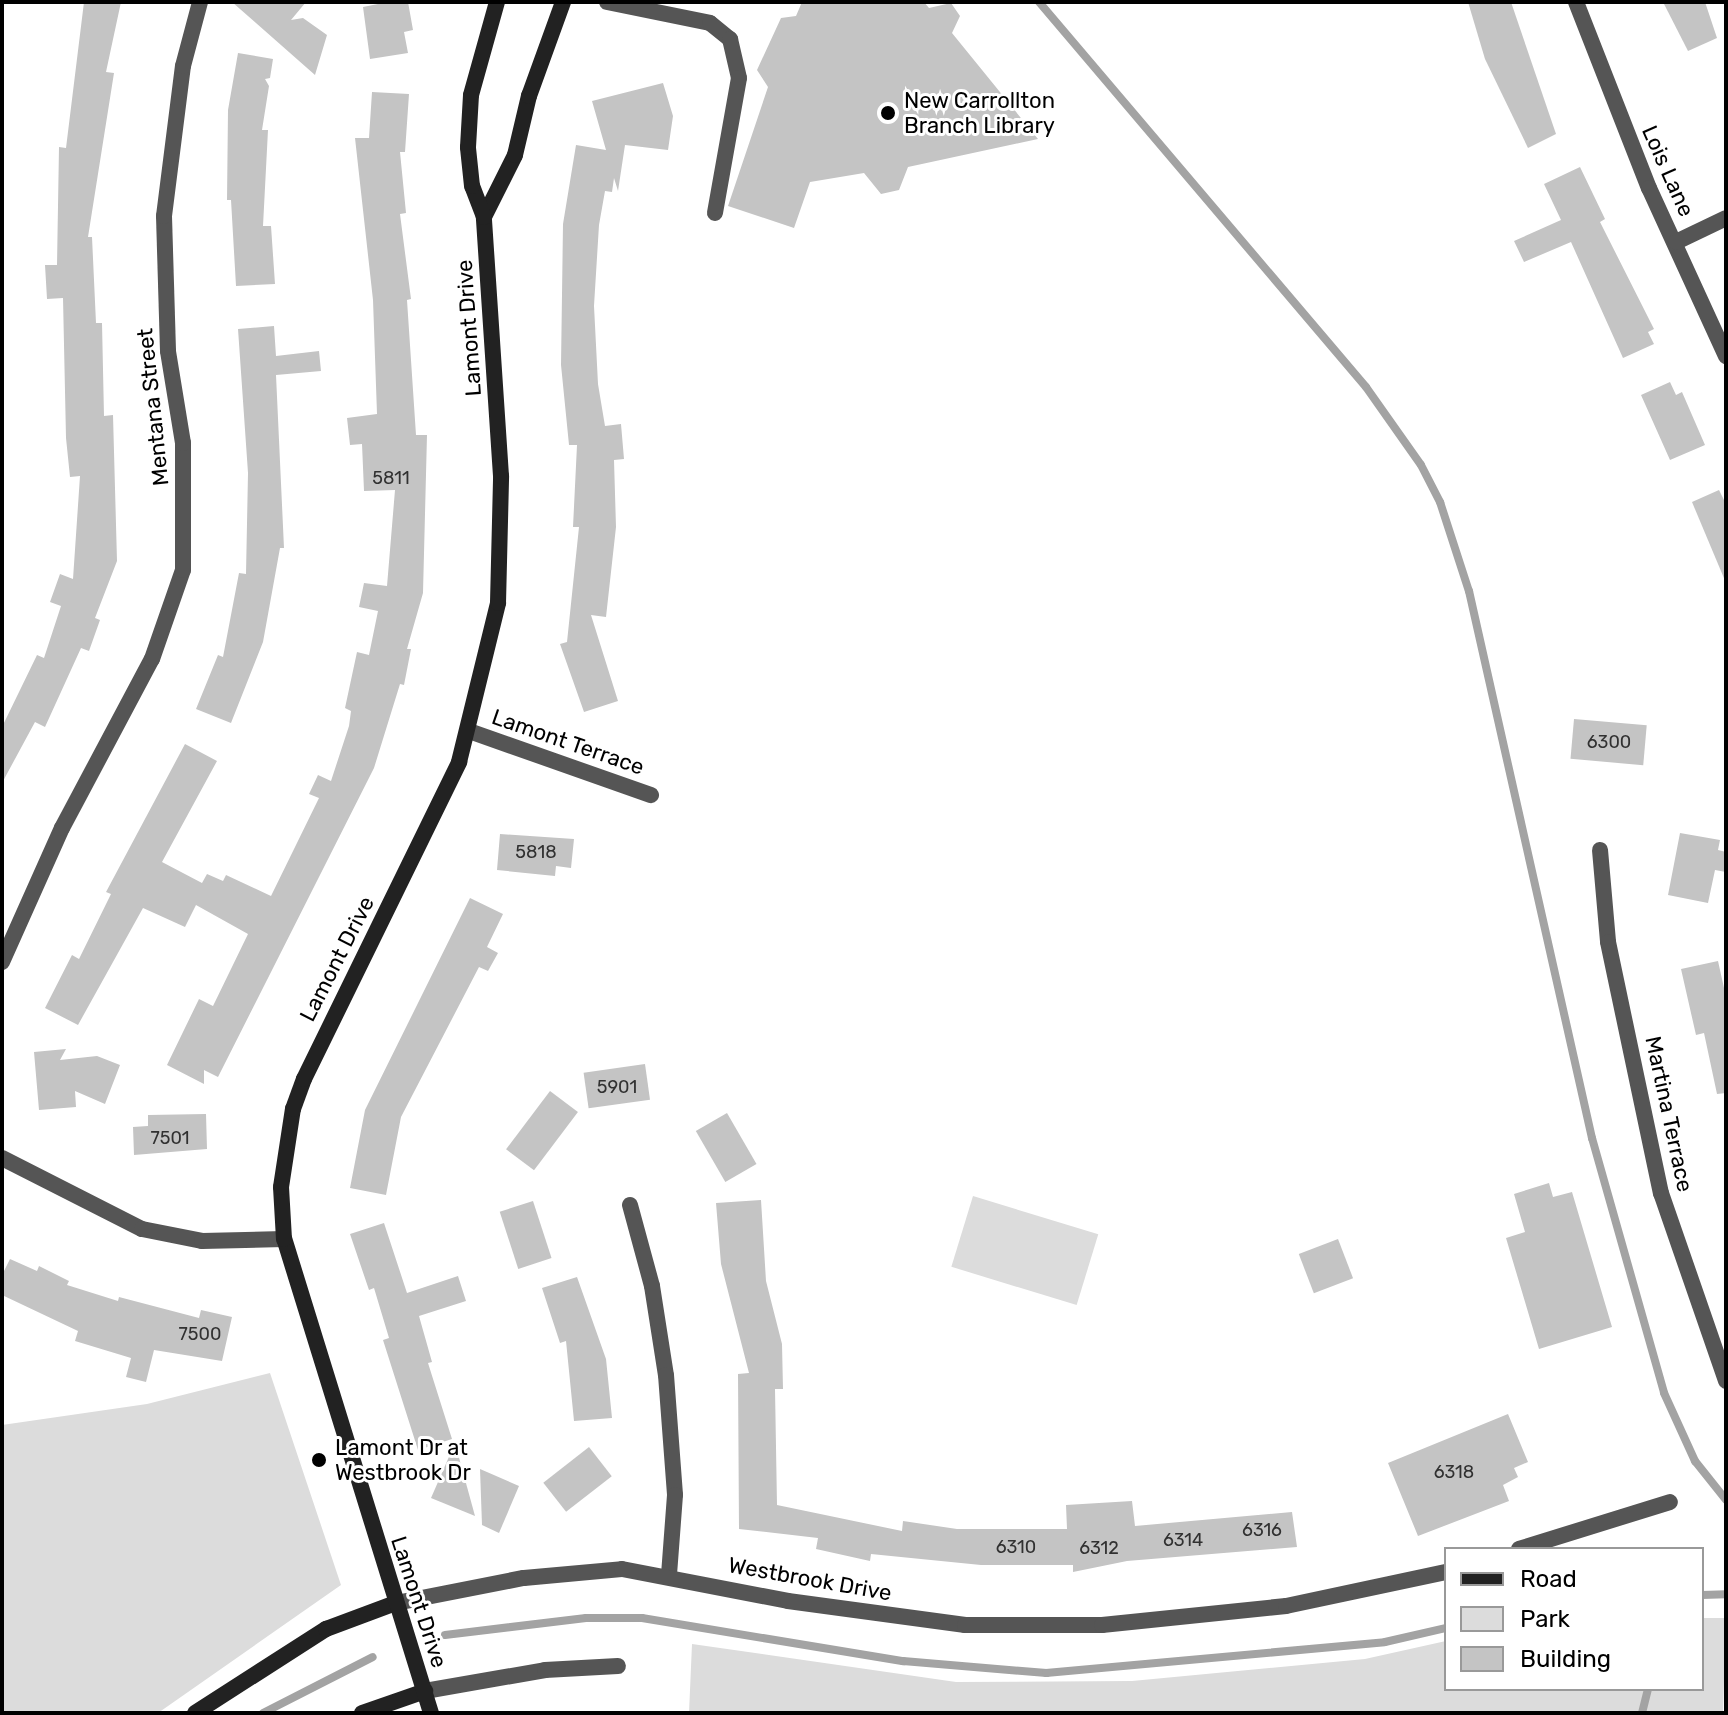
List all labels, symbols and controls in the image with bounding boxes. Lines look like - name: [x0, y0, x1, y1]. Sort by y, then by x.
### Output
- place label: New Carrollton Branch Library: [904, 87, 1056, 138]
- marker: New Carrollton Branch Library: [879, 104, 897, 122]
- street label: Lois Lane: [1636, 121, 1700, 221]
- street label: Lamont Drive: [451, 259, 487, 397]
- street label: Mentana Street: [132, 327, 174, 487]
- house number: 5811: [372, 467, 410, 489]
- street label: Lamont Terrace: [488, 703, 648, 781]
- house number: 6300: [1587, 731, 1631, 753]
- house number: 5818: [515, 841, 557, 863]
- street label: Lamont Drive: [294, 892, 380, 1026]
- street label: Martina Terrace: [1640, 1034, 1698, 1194]
- house number: 5901: [597, 1076, 637, 1098]
- house number: 7501: [150, 1127, 190, 1149]
- house number: 7500: [179, 1323, 221, 1345]
- place label: Lamont Dr at Westbrook Dr: [335, 1434, 471, 1486]
- marker: Lamont Dr at Westbrook Dr: [310, 1451, 328, 1469]
- house number: 6318: [1434, 1461, 1474, 1483]
- house number: 6316: [1242, 1519, 1282, 1541]
- house number: 6314: [1163, 1529, 1203, 1551]
- street label: Lamont Drive: [385, 1533, 453, 1671]
- house number: 6310: [996, 1536, 1036, 1558]
- house number: 6312: [1079, 1537, 1119, 1559]
- legend: [1444, 1547, 1704, 1691]
- street label: Westbrook Drive: [726, 1552, 894, 1606]
- text: Road: [1520, 1565, 1577, 1593]
- text: Park: [1520, 1605, 1570, 1633]
- text: Building: [1520, 1645, 1611, 1673]

